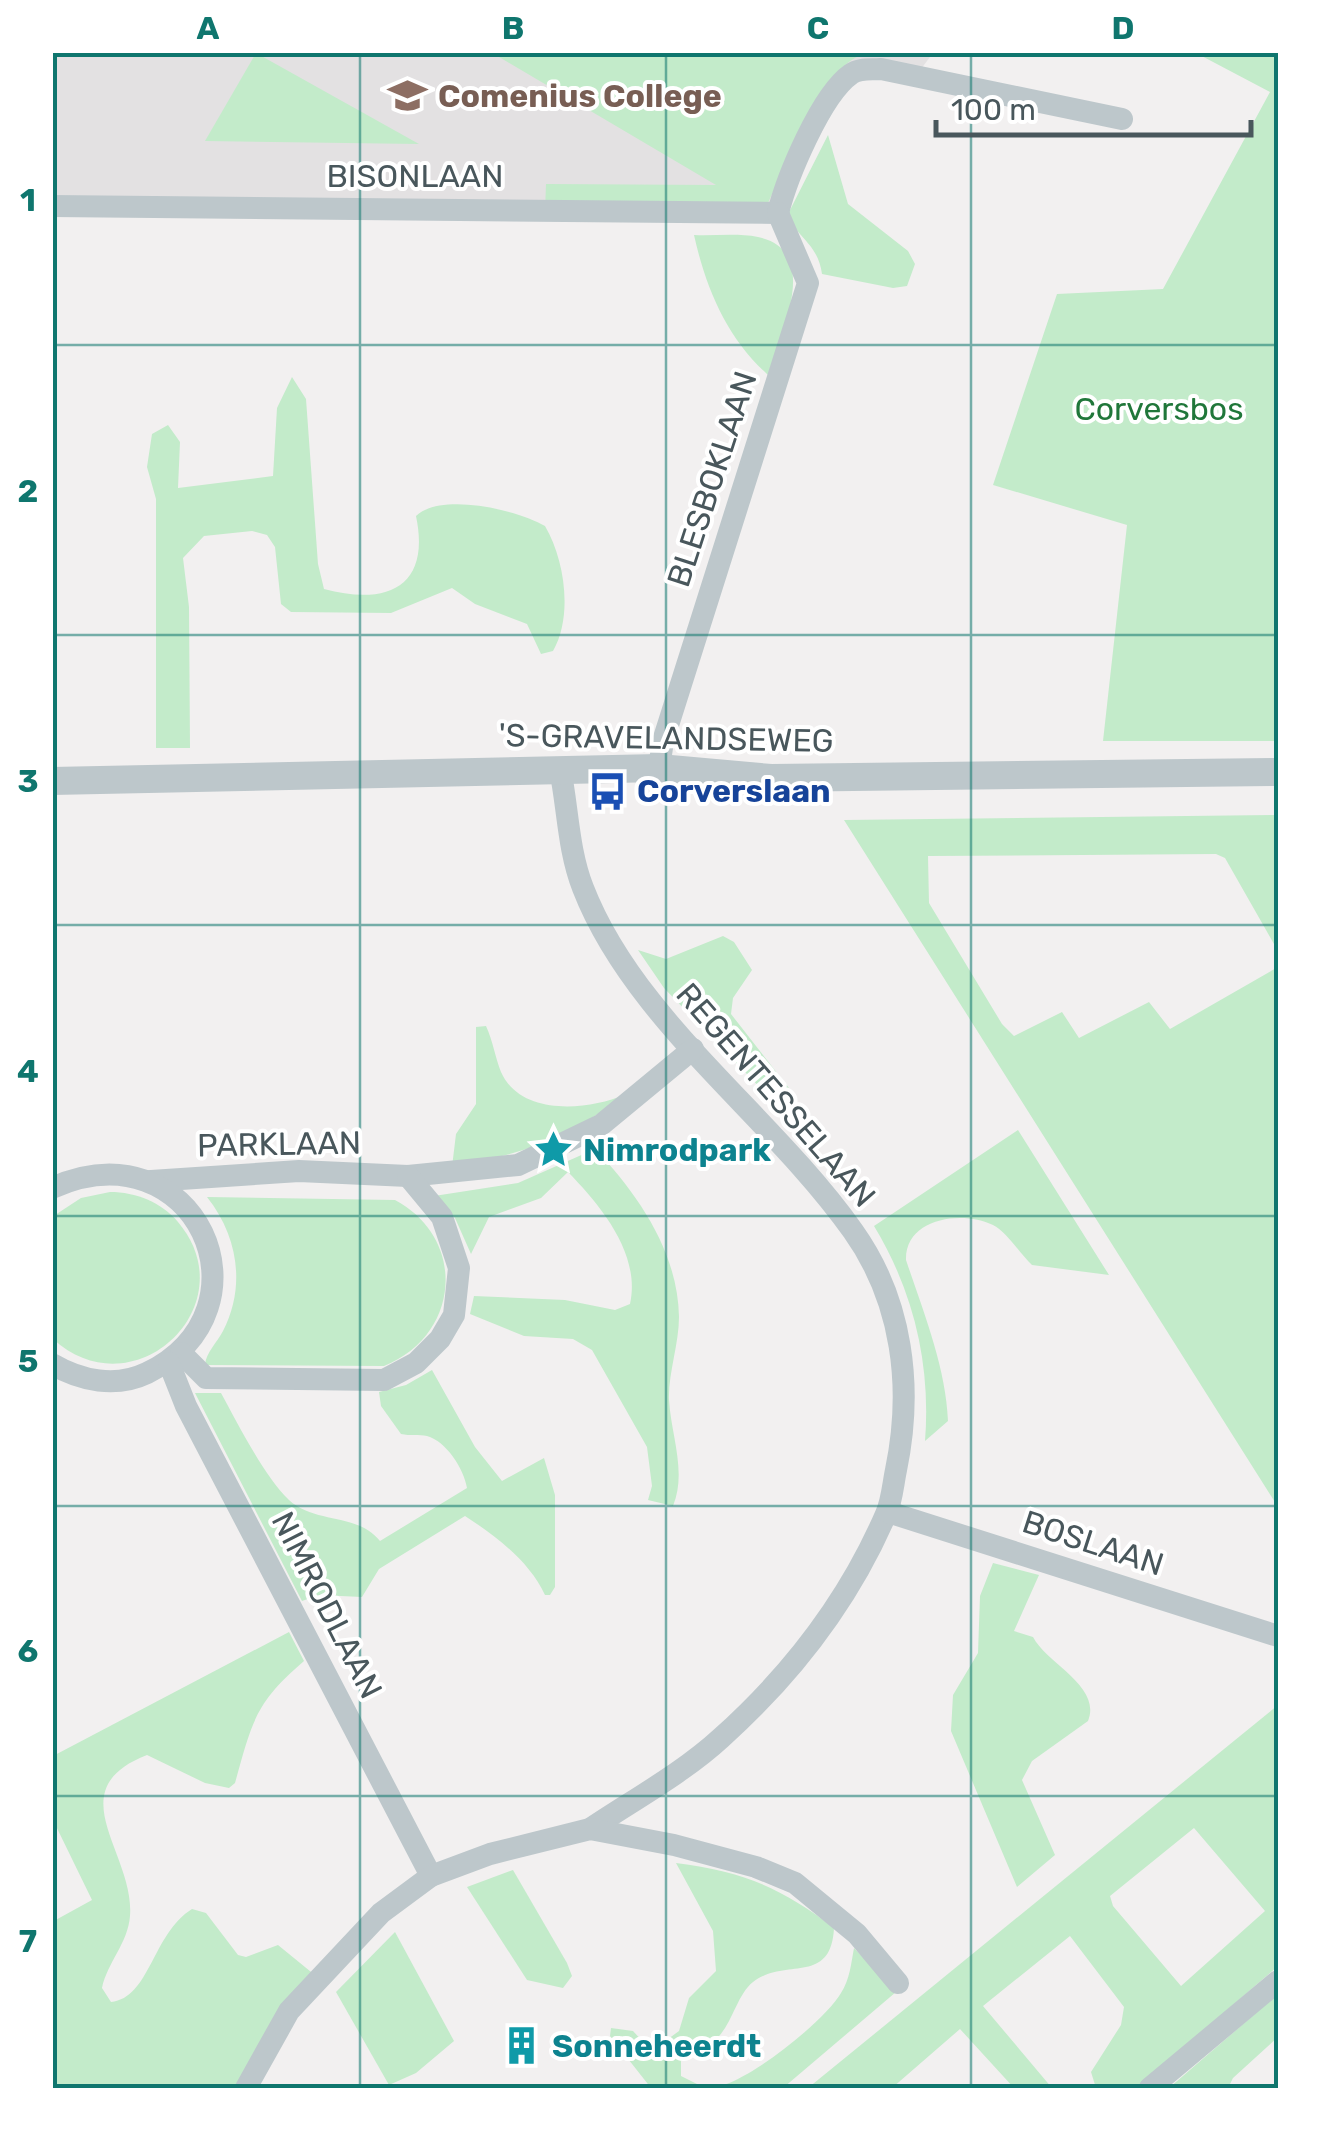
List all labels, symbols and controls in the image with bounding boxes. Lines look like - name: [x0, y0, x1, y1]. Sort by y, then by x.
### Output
- text: A: [197, 9, 220, 47]
- text: B: [502, 9, 524, 47]
- text: C: [807, 9, 829, 47]
- text: D: [1112, 9, 1134, 47]
- school or university icon: Comenius College: [387, 75, 429, 117]
- scale bar: [936, 75, 1251, 137]
- place label: Comenius College: [438, 77, 722, 115]
- text: 100 m: [951, 92, 1036, 128]
- street label: BISONLAAN: [326, 157, 504, 195]
- text: 1: [20, 181, 36, 219]
- street label: BLESBOKLAAN: [659, 367, 765, 591]
- park label: Corversbos: [1074, 390, 1244, 428]
- text: 2: [18, 472, 38, 510]
- street label: 'S-GRAVELANDSEWEG: [498, 716, 834, 760]
- text: 3: [17, 762, 39, 800]
- bus stop icon: Corverslaan: [586, 770, 628, 812]
- place label: Corverslaan: [637, 772, 831, 810]
- street label: REGENTESSELAAN: [669, 975, 883, 1215]
- text: 4: [17, 1052, 39, 1090]
- street label: PARKLAAN: [197, 1124, 361, 1164]
- place icon: Nimrodpark: [532, 1129, 574, 1171]
- place label: Nimrodpark: [583, 1131, 771, 1169]
- text: 5: [18, 1342, 38, 1380]
- street label: BOSLAAN: [1018, 1502, 1168, 1584]
- street label: NIMRODLAAN: [264, 1505, 390, 1705]
- text: 6: [18, 1632, 38, 1670]
- text: 7: [19, 1922, 37, 1960]
- building icon: Sonneheerdt: [501, 2025, 543, 2067]
- place label: Sonneheerdt: [552, 2027, 761, 2065]

